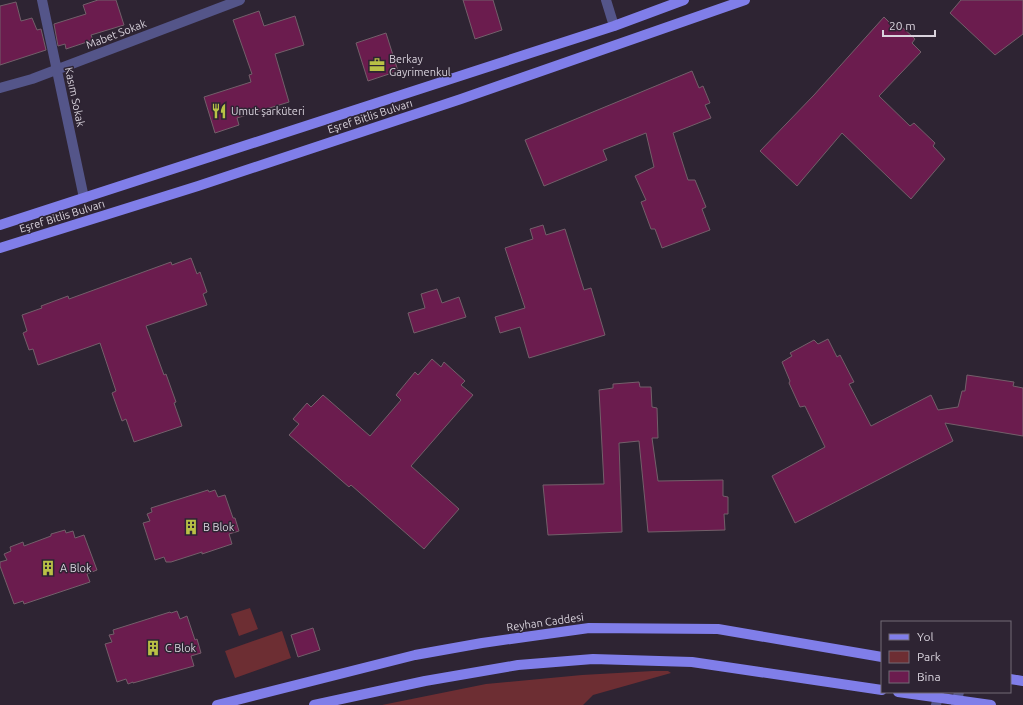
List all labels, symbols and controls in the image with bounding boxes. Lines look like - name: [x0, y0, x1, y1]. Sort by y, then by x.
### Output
- scale bar: [883, 12, 935, 38]
- street label: Mabet Sokak: [84, 17, 148, 51]
- text: 20 m: [889, 19, 916, 32]
- place label: Berkay Gayrimenkul: [389, 53, 451, 78]
- office icon: Berkay Gayrimenkul: [368, 56, 386, 74]
- street label: Kasım Sokak: [63, 66, 87, 128]
- street label: Eşref Bitlis Bulvarı: [326, 97, 414, 135]
- restaurant icon: Umut şarküteri: [210, 102, 228, 120]
- place label: Umut şarküteri: [231, 105, 305, 117]
- street label: Eşref Bitlis Bulvarı: [18, 197, 106, 235]
- building icon: B Blok: [182, 518, 200, 536]
- place label: B Blok: [203, 521, 235, 533]
- building icon: A Blok: [39, 559, 57, 577]
- place label: A Blok: [60, 562, 92, 574]
- street label: Reyhan Caddesi: [506, 611, 584, 633]
- legend: [881, 621, 1011, 693]
- text: Yol: [917, 630, 934, 643]
- building icon: C Blok: [144, 639, 162, 657]
- place label: C Blok: [165, 642, 197, 654]
- text: Park: [917, 650, 941, 663]
- text: Bina: [917, 670, 941, 683]

